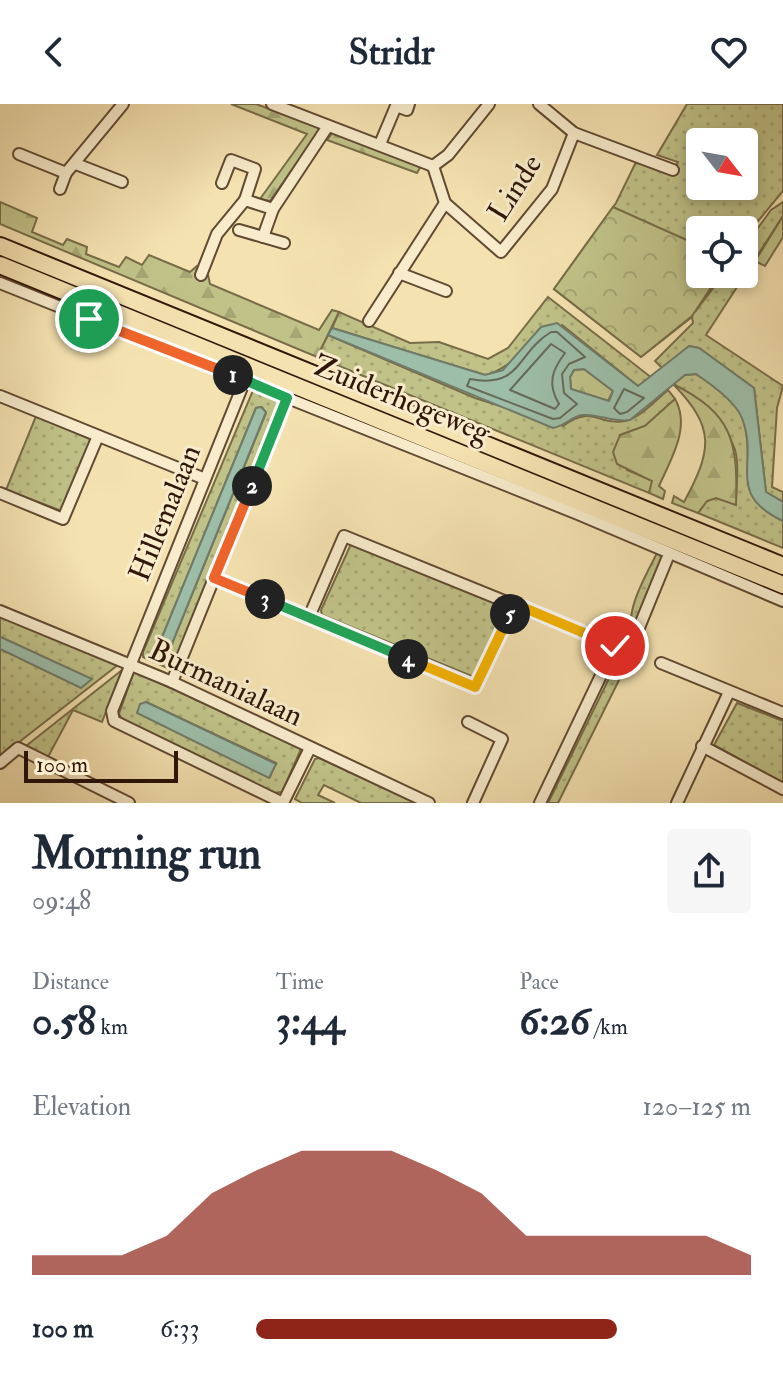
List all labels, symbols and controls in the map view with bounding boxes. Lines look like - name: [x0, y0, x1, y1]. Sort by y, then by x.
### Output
- icon: back: [32, 30, 76, 74]
- text: Stridr: [349, 30, 434, 75]
- icon: heart: [707, 30, 751, 74]
- north arrow: [686, 128, 758, 200]
- map controls: [686, 128, 758, 288]
- street label: Linde: [480, 148, 550, 228]
- button: locate: [686, 216, 758, 288]
- pin: [55, 285, 123, 353]
- icon: arrive: [67, 297, 111, 341]
- street label: Zuiderhogeweg: [308, 347, 497, 452]
- pin: 1: [213, 355, 253, 395]
- text: 1: [229, 361, 237, 389]
- street label: Hillemalaan: [121, 439, 209, 587]
- pin: 2: [232, 466, 272, 506]
- text: 2: [246, 472, 258, 500]
- pin: 3: [245, 579, 285, 619]
- text: 3: [261, 585, 269, 613]
- pin: 5: [490, 594, 530, 634]
- text: 5: [505, 600, 515, 628]
- pin: [581, 612, 649, 680]
- icon: check: [593, 624, 637, 668]
- street label: Burmanialaan: [143, 631, 309, 735]
- pin: 4: [388, 639, 428, 679]
- text: 4: [402, 645, 414, 673]
- scale bar: [24, 747, 178, 783]
- text: 100 m: [36, 751, 88, 779]
- text: Morning run: [32, 827, 261, 882]
- button: share: [667, 829, 751, 913]
- text: 09:48: [32, 885, 91, 917]
- text: Distance: [32, 968, 109, 996]
- text: Time: [276, 968, 324, 996]
- text: Pace: [519, 968, 559, 996]
- text: 0.58: [32, 996, 96, 1047]
- text: 3:44: [276, 996, 344, 1047]
- text: 6:26: [519, 996, 590, 1047]
- text: km: [96, 1013, 128, 1041]
- text: /km: [590, 1013, 628, 1041]
- text: Elevation: [32, 1091, 131, 1123]
- text: 120–125 m: [643, 1091, 751, 1123]
- text: 100 m: [32, 1313, 93, 1345]
- text: 6:33: [160, 1313, 200, 1345]

